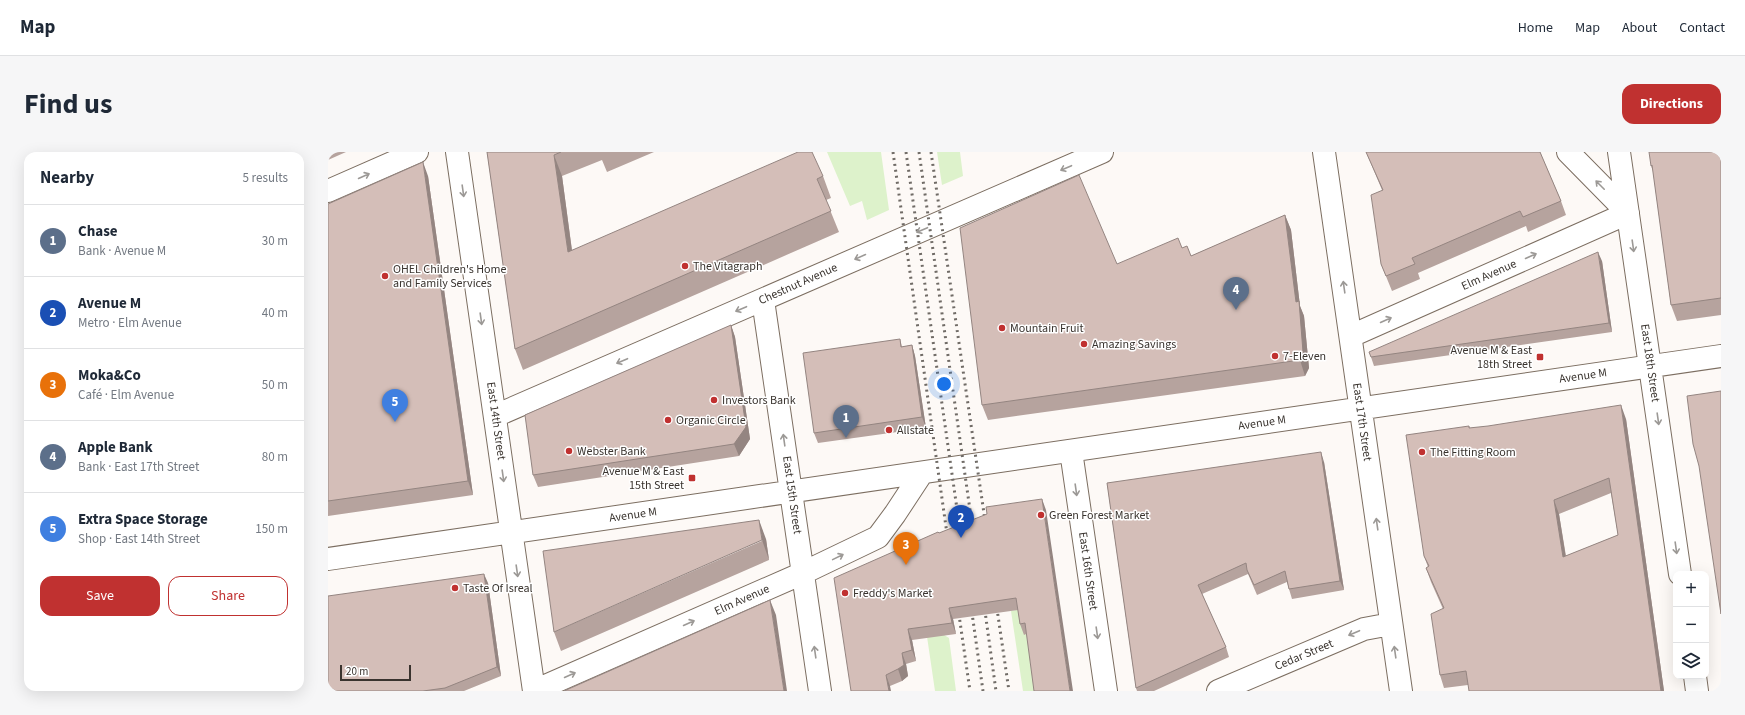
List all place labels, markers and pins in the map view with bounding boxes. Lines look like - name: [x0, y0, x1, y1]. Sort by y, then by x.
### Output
- place label: The Vitagraph: [693, 258, 762, 275]
- place label: OHEL Children's Home and Family Services: [393, 261, 506, 292]
- marker: The Vitagraph: [680, 261, 690, 271]
- marker: OHEL Children's Home and Family Services: [380, 271, 390, 281]
- pin: 4: [1223, 277, 1249, 310]
- place label: Mountain Fruit: [1010, 320, 1083, 337]
- marker: Mountain Fruit: [997, 323, 1007, 333]
- place label: Amazing Savings: [1092, 336, 1176, 353]
- marker: Amazing Savings: [1079, 339, 1089, 349]
- place label: Avenue M & East 18th Street: [1451, 342, 1532, 373]
- place label: 7-Eleven: [1283, 348, 1326, 365]
- marker: 7-Eleven: [1270, 351, 1280, 361]
- marker: Avenue M & East 18th Street: [1535, 352, 1545, 362]
- pin: 5: [382, 389, 408, 422]
- place label: Investors Bank: [722, 392, 796, 409]
- marker: Investors Bank: [709, 395, 719, 405]
- pin: 1: [833, 405, 859, 438]
- place label: Organic Circle: [676, 412, 746, 429]
- marker: Organic Circle: [663, 415, 673, 425]
- place label: Allstate: [897, 422, 934, 439]
- marker: Allstate: [884, 425, 894, 435]
- place label: Webster Bank: [577, 443, 646, 460]
- place label: The Fitting Room: [1430, 444, 1516, 461]
- marker: Webster Bank: [564, 446, 574, 456]
- marker: The Fitting Room: [1417, 447, 1427, 457]
- place label: Avenue M & East 15th Street: [603, 463, 684, 494]
- marker: Avenue M & East 15th Street: [687, 473, 697, 483]
- pin: 2: [948, 505, 974, 538]
- place label: Green Forest Market: [1049, 507, 1149, 524]
- marker: Green Forest Market: [1036, 510, 1046, 520]
- pin: 3: [893, 532, 919, 565]
- place label: Taste Of Isreal: [463, 580, 533, 597]
- marker: Taste Of Isreal: [450, 583, 460, 593]
- place label: Freddy's Market: [853, 585, 932, 602]
- marker: Freddy's Market: [840, 588, 850, 598]

